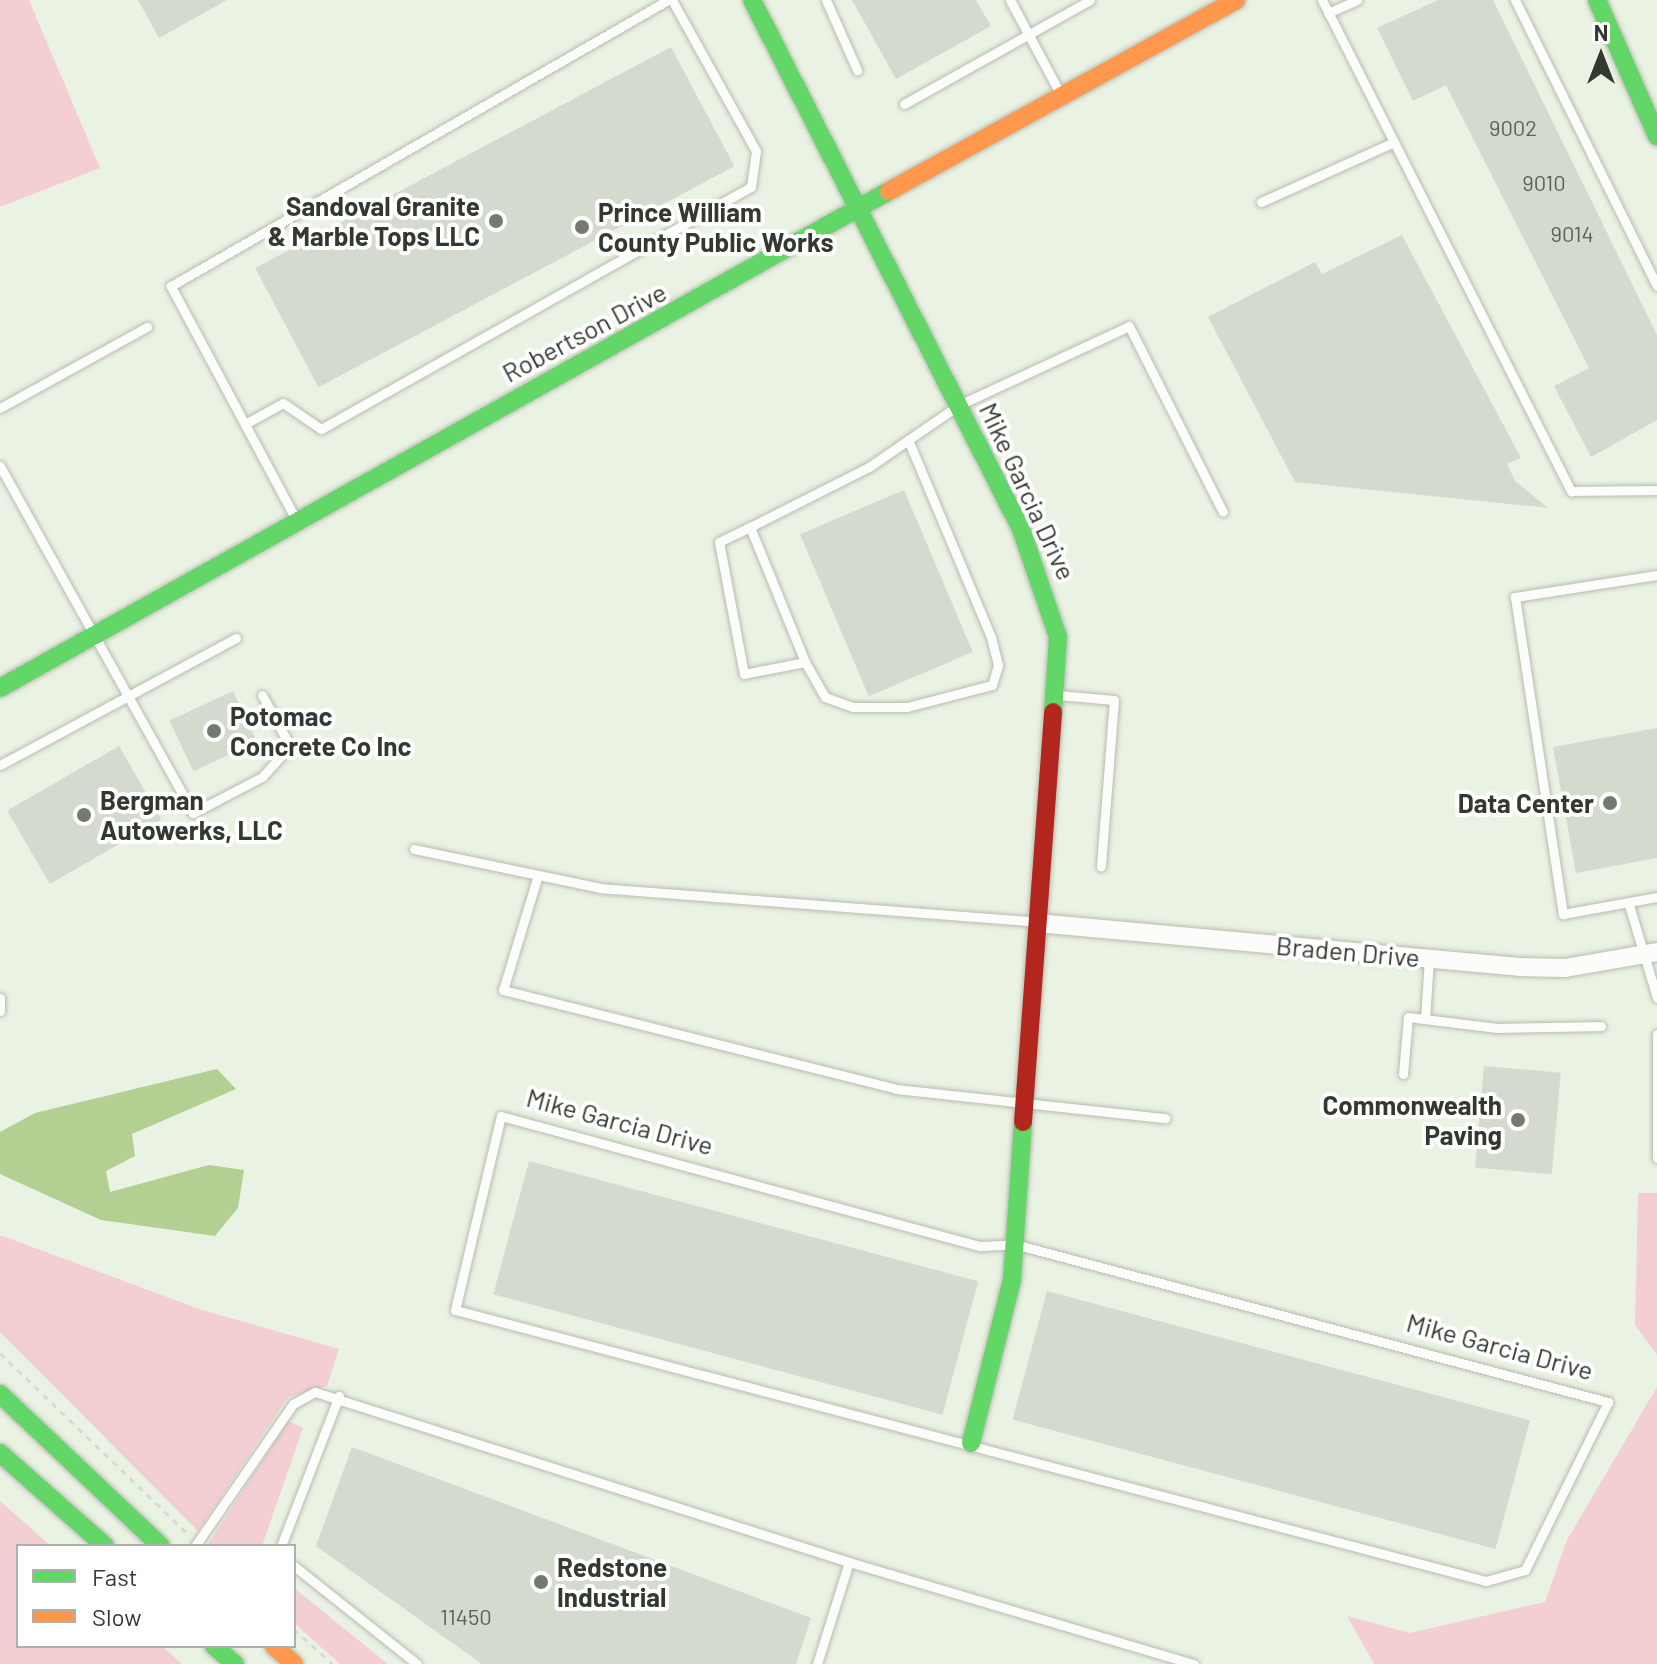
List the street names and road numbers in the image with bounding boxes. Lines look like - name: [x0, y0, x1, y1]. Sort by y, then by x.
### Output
- street label: Robertson Drive: [497, 276, 671, 388]
- street label: Mike Garcia Drive: [973, 398, 1083, 584]
- street label: Braden Drive: [1275, 929, 1421, 973]
- street label: Mike Garcia Drive: [523, 1081, 717, 1161]
- street label: Mike Garcia Drive: [1403, 1306, 1597, 1386]

